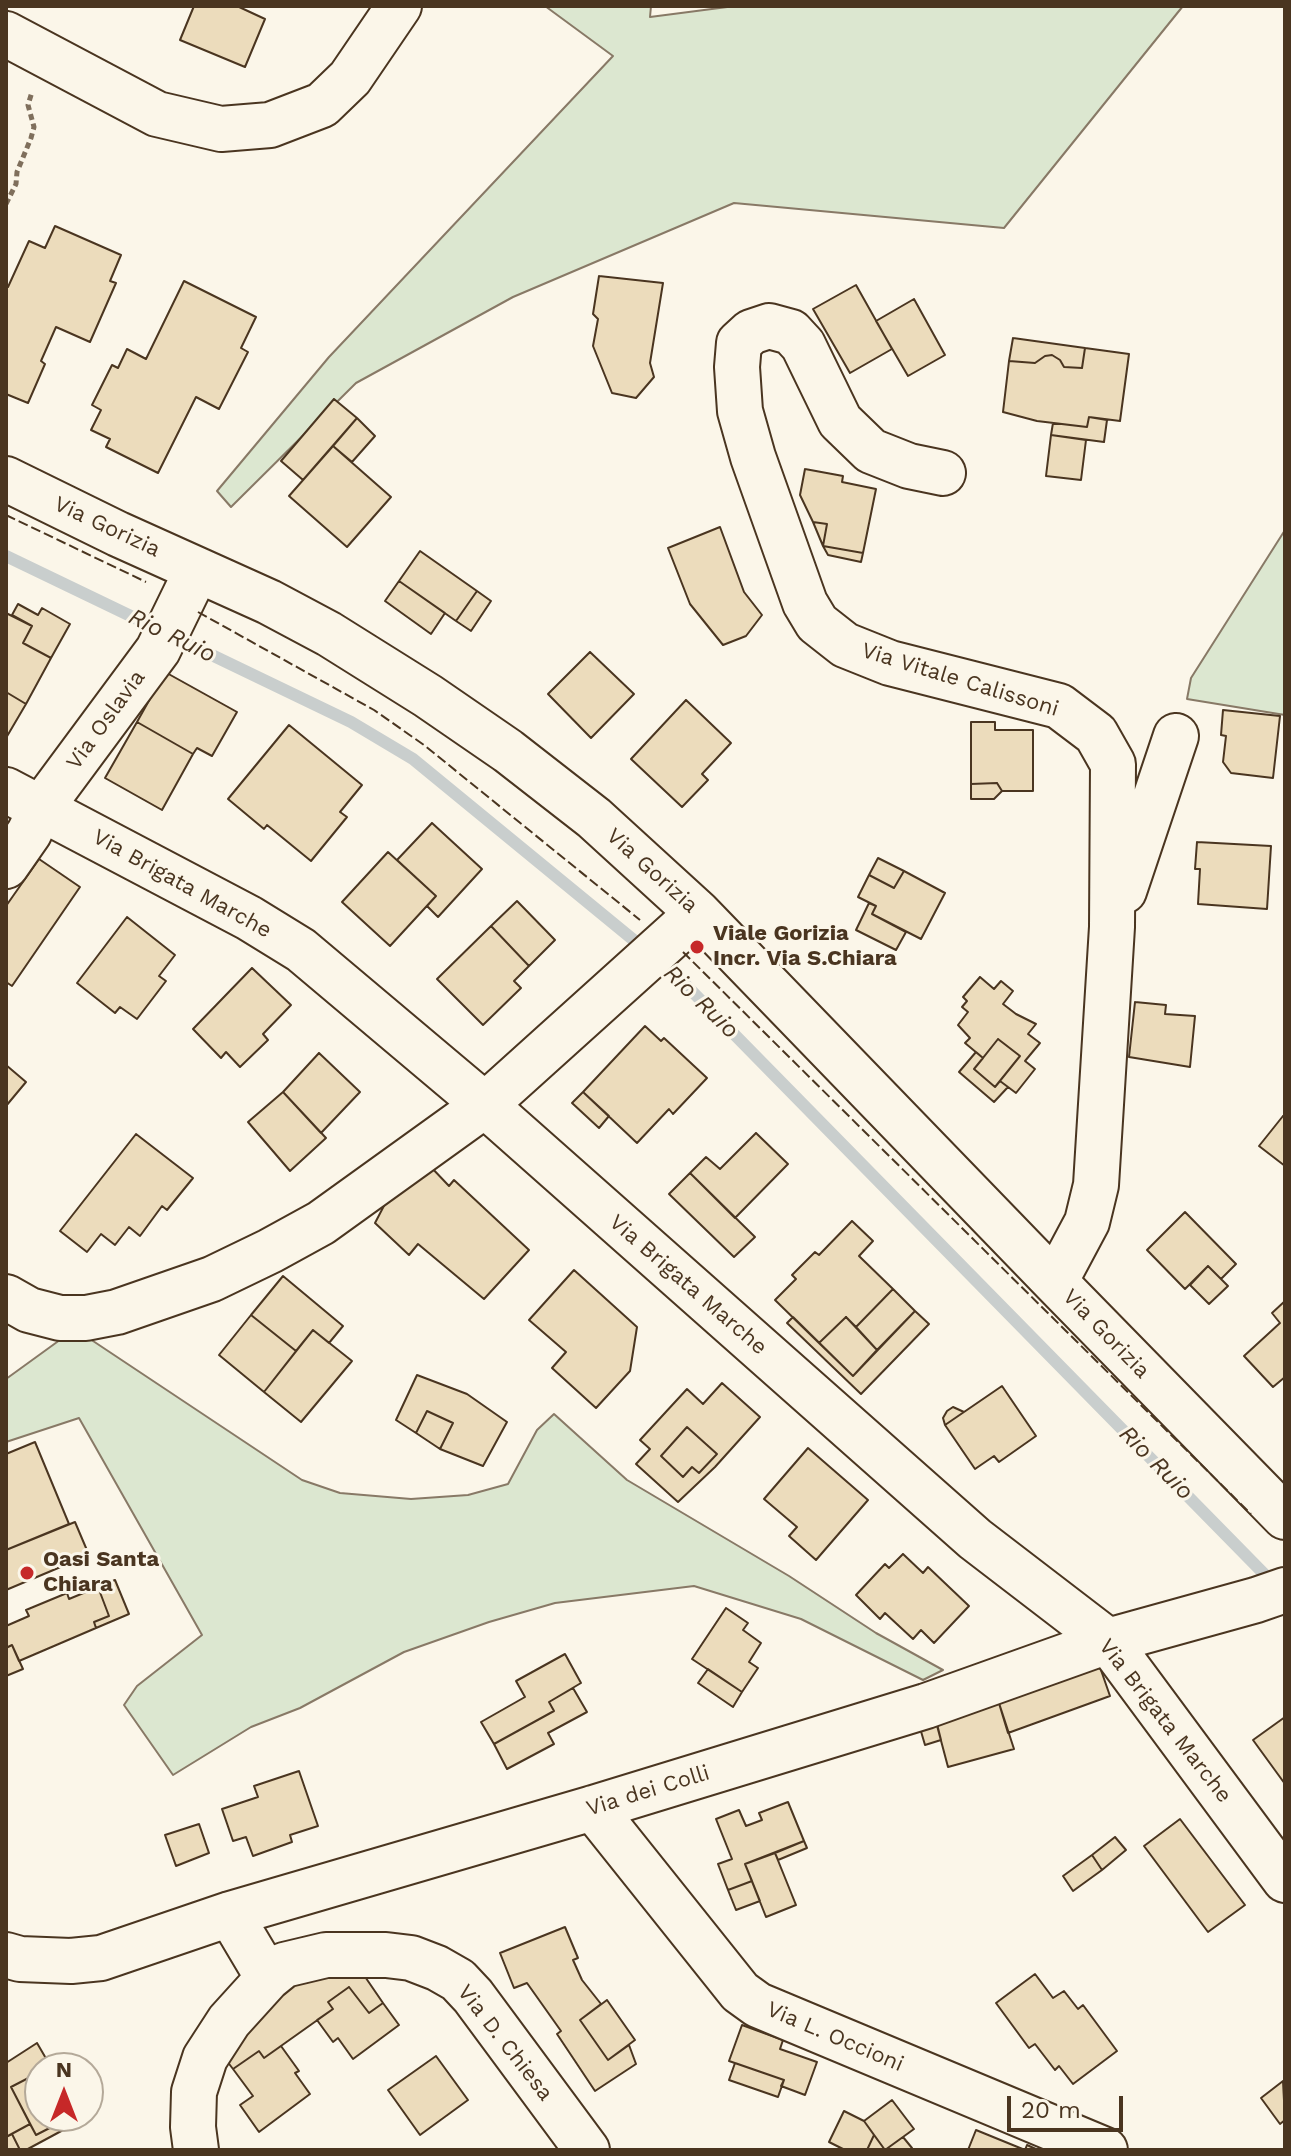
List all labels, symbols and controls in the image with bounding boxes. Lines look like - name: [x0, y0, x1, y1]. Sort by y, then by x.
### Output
- street label: Via Gorizia: [50, 491, 164, 563]
- water label: Rio Ruio: [124, 603, 220, 669]
- street label: Via Vitale Calissoni: [858, 637, 1062, 723]
- street label: Via Oslavia: [61, 665, 151, 775]
- street label: Via Gorizia: [601, 823, 703, 919]
- street label: Via Brigata Marche: [88, 824, 276, 944]
- place label: Viale Gorizia Incr. Via S.Chiara: [713, 921, 897, 972]
- marker: Viale Gorizia Incr. Via S.Chiara: [688, 938, 706, 956]
- water label: Rio Ruio: [657, 959, 745, 1045]
- street label: Via Brigata Marche: [604, 1209, 772, 1361]
- street label: Via Gorizia: [1057, 1284, 1155, 1384]
- water label: Rio Ruio: [1113, 1420, 1199, 1506]
- place label: Oasi Santa Chiara: [43, 1547, 159, 1598]
- marker: Oasi Santa Chiara: [18, 1564, 36, 1582]
- street label: Via Brigata Marche: [1093, 1634, 1237, 1808]
- street label: Via dei Colli: [583, 1760, 713, 1822]
- street label: Via D. Chiesa: [452, 1980, 558, 2106]
- street label: Via L. Occioni: [763, 1996, 907, 2078]
- north arrow: [24, 2052, 104, 2132]
- text: N: [56, 2057, 72, 2082]
- scale bar: [1011, 2080, 1127, 2130]
- text: 20 m: [1021, 2096, 1081, 2124]

